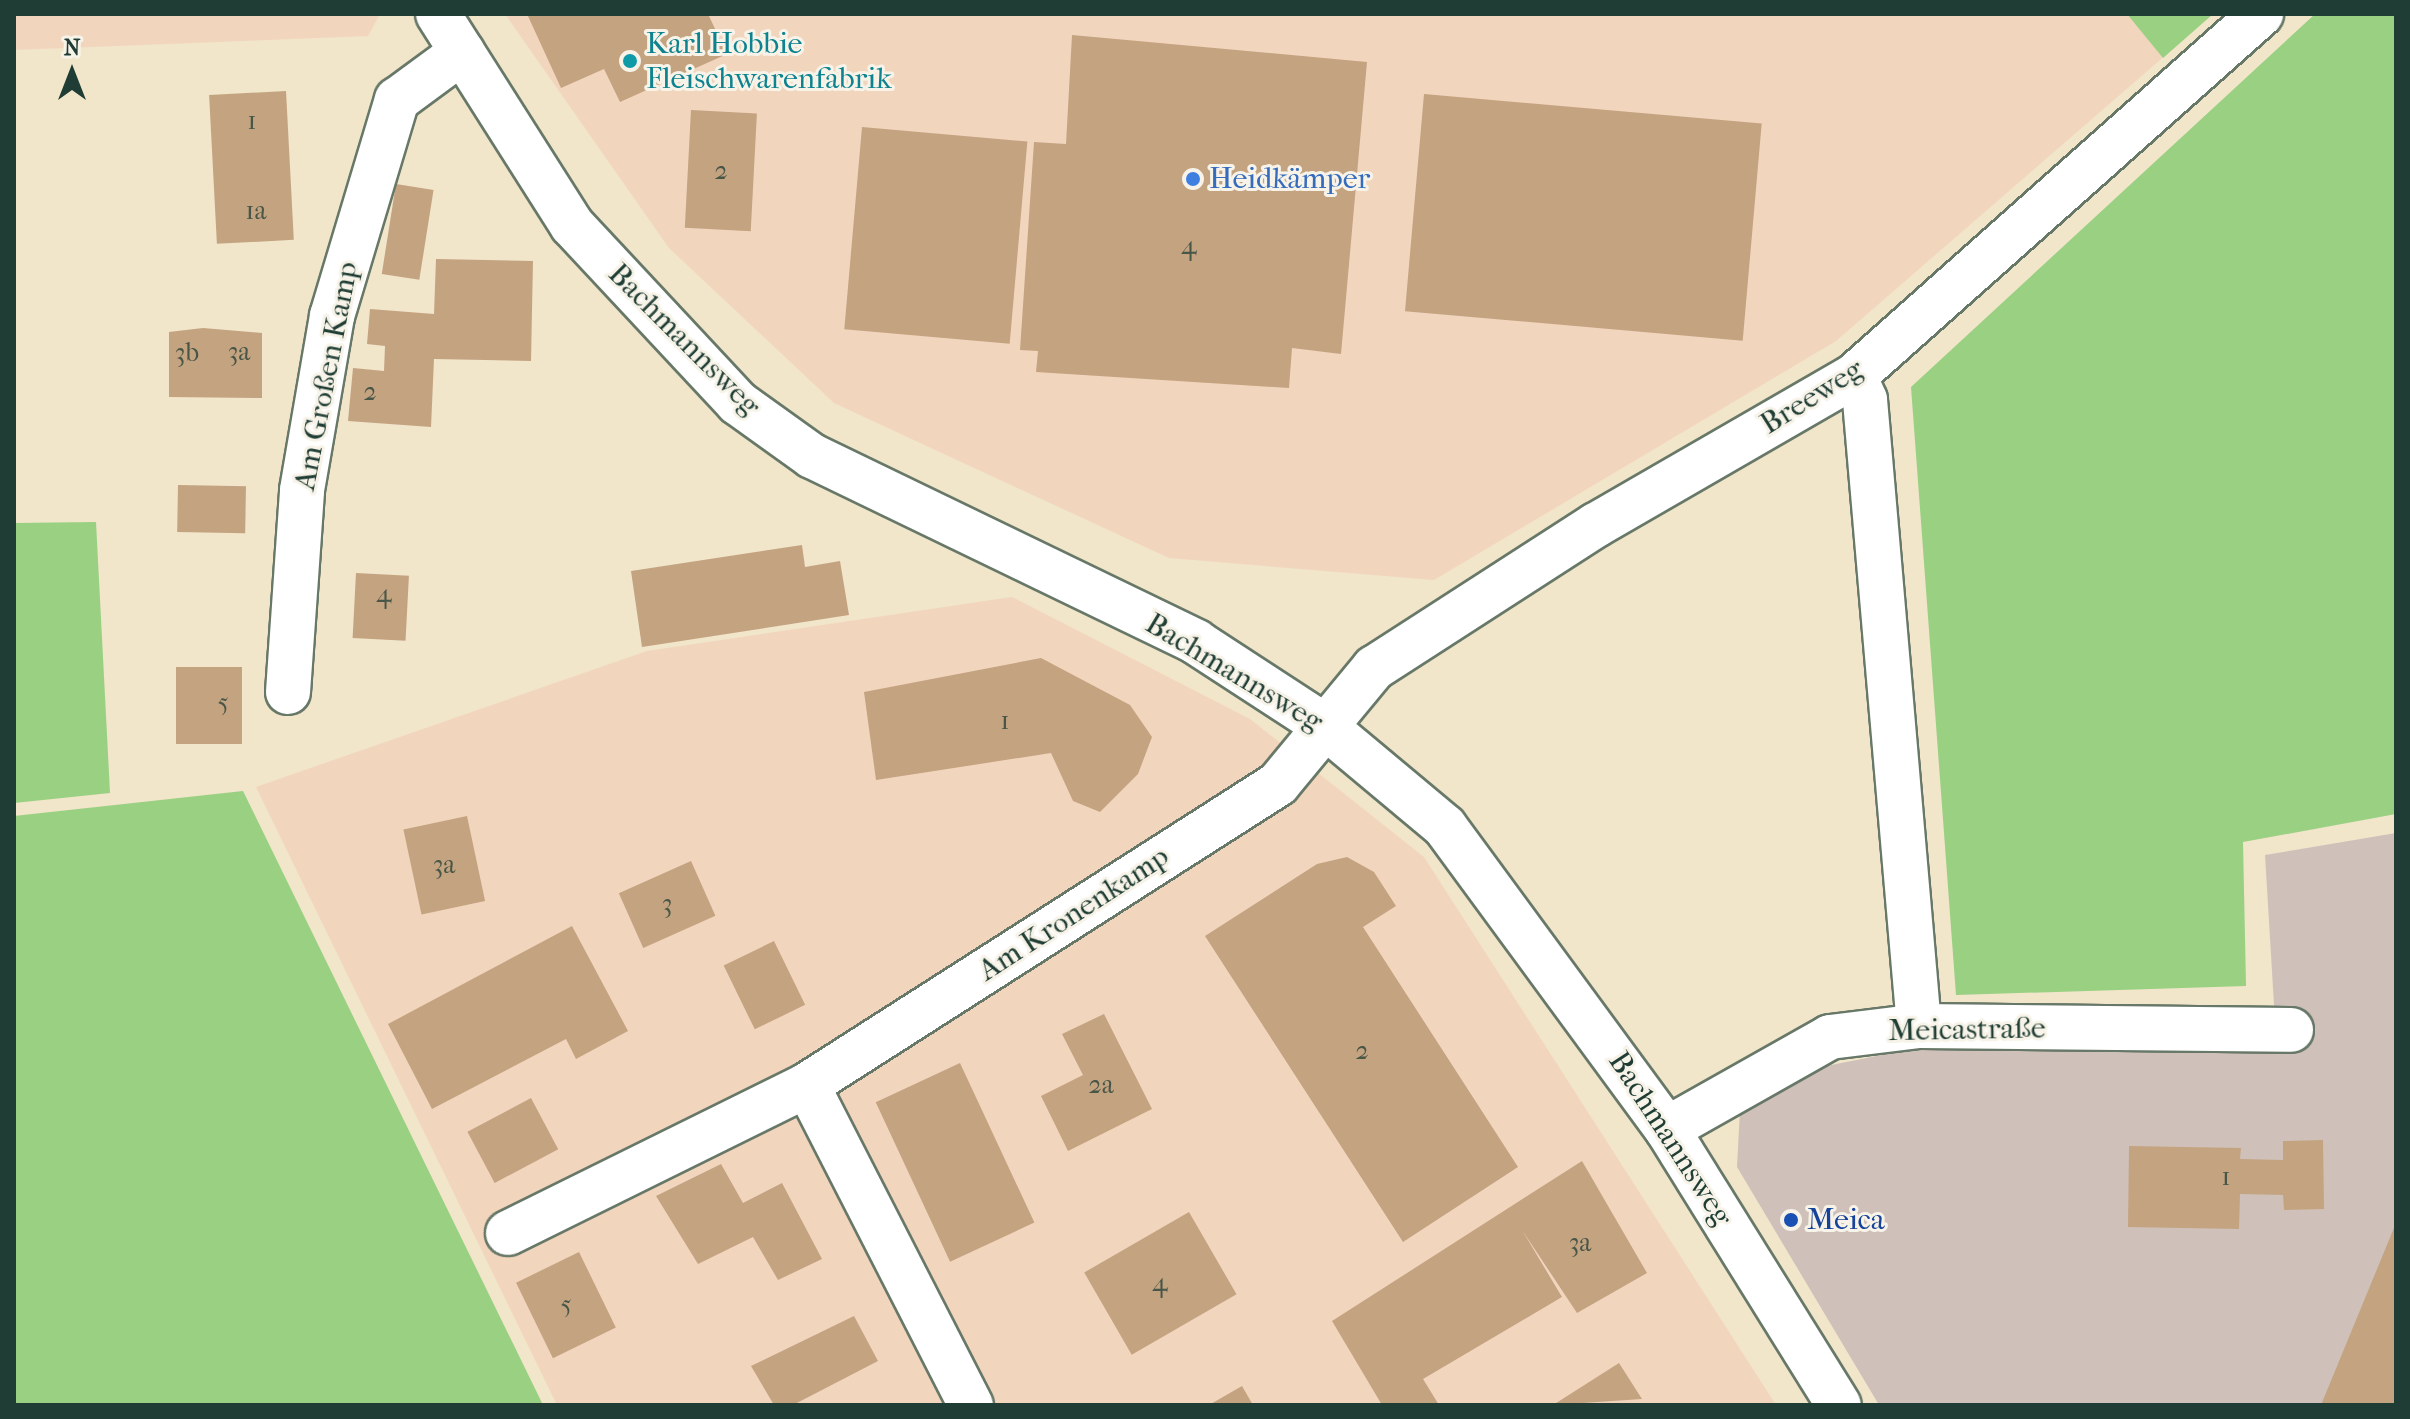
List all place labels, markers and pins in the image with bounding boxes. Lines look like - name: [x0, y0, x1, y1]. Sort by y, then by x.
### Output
- place label: Karl Hobbie Fleischwarenfabrik: [646, 26, 892, 96]
- marker: Karl Hobbie Fleischwarenfabrik: [621, 52, 639, 70]
- place label: Heidkämper: [1209, 161, 1370, 197]
- marker: Heidkämper: [1184, 170, 1202, 188]
- place label: Meica: [1807, 1202, 1885, 1238]
- marker: Meica: [1782, 1211, 1800, 1229]

